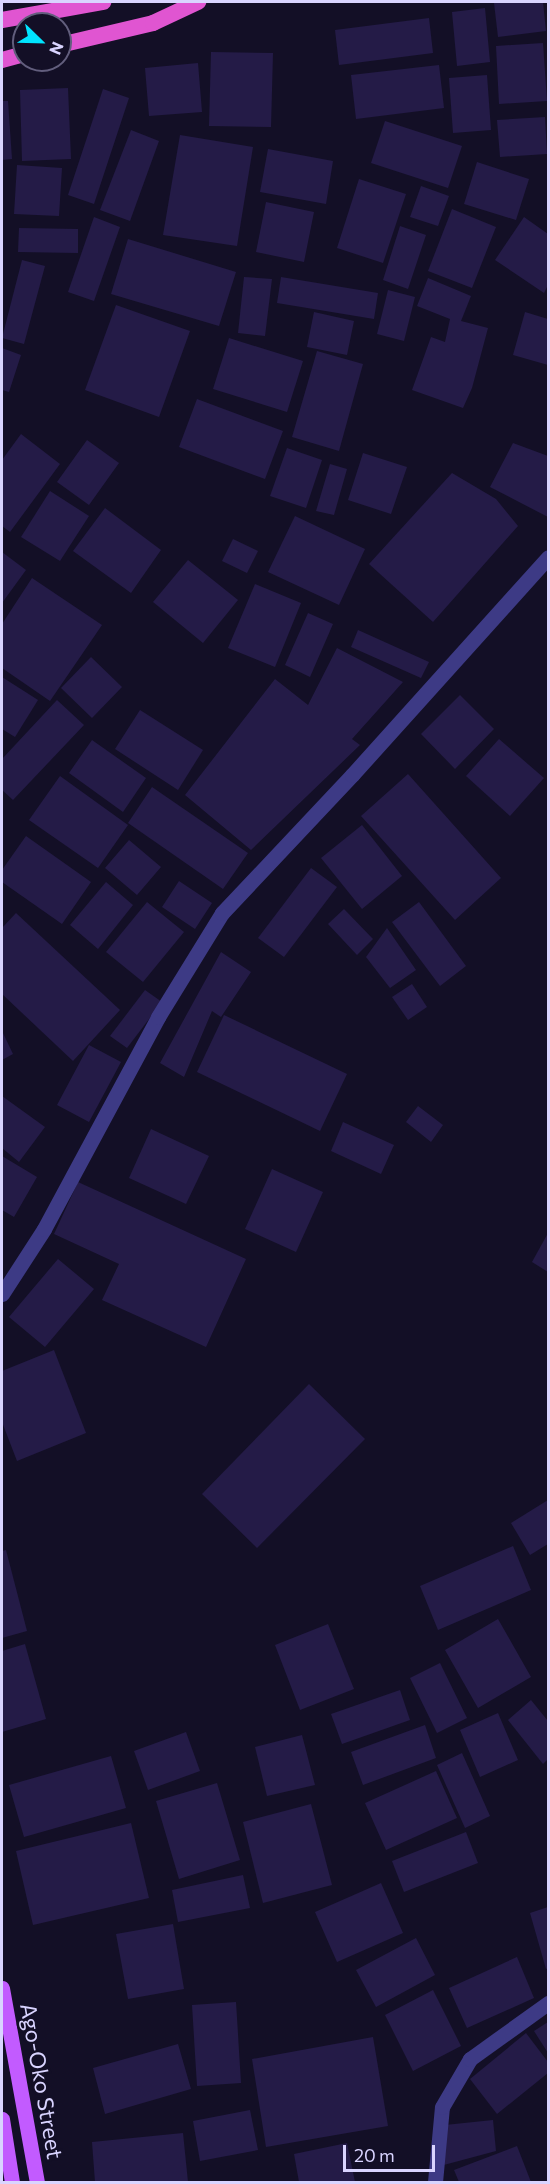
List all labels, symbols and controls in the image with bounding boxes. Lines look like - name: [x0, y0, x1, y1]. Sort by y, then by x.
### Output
- north arrow: [12, 12, 72, 72]
- text: N: [46, 39, 68, 58]
- street label: Ago-Oko Street: [15, 2001, 69, 2161]
- scale bar: [346, 2133, 438, 2171]
- text: 20 m: [354, 2144, 395, 2166]

